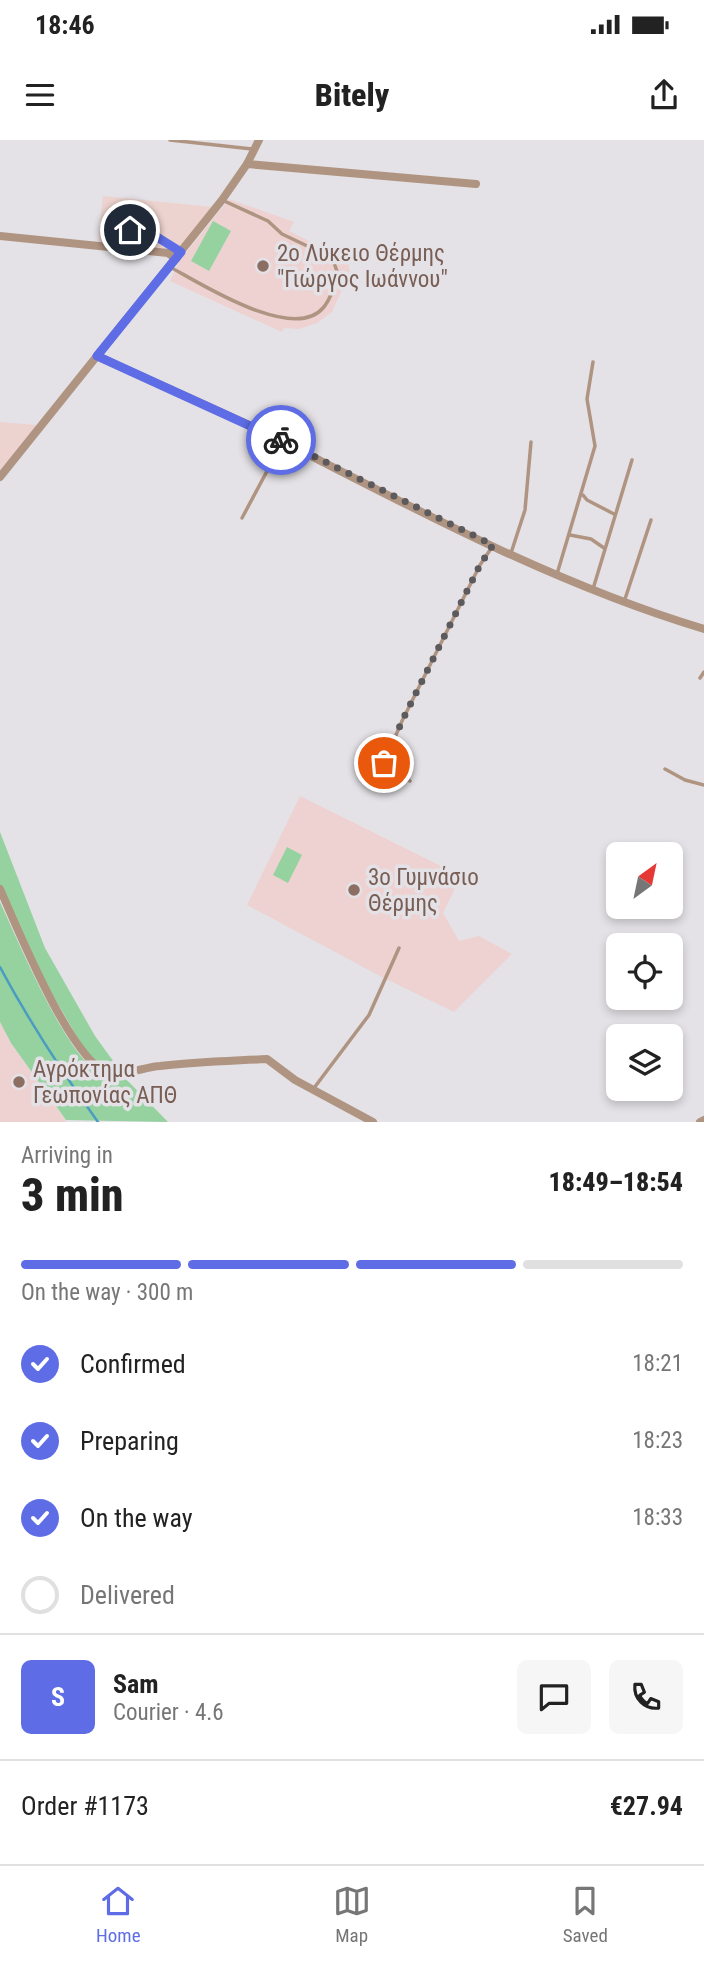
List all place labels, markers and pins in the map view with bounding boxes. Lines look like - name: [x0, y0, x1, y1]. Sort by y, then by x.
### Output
- pin: [100, 200, 160, 260]
- place label: 2ο Λύκειο Θέρμης "Γιώργος Ιωάννου": [277, 240, 448, 293]
- marker: 2ο Λύκειο Θέρμης "Γιώργος Ιωάννου": [255, 258, 271, 274]
- pin: [354, 733, 414, 793]
- place label: 3ο Γυμνάσιο Θέρμης: [368, 864, 479, 917]
- marker: 3ο Γυμνάσιο Θέρμης: [346, 882, 362, 898]
- place label: Αγρόκτημα Γεωπονίας ΑΠΘ: [33, 1056, 178, 1109]
- marker: Αγρόκτημα Γεωπονίας ΑΠΘ: [11, 1074, 27, 1090]

